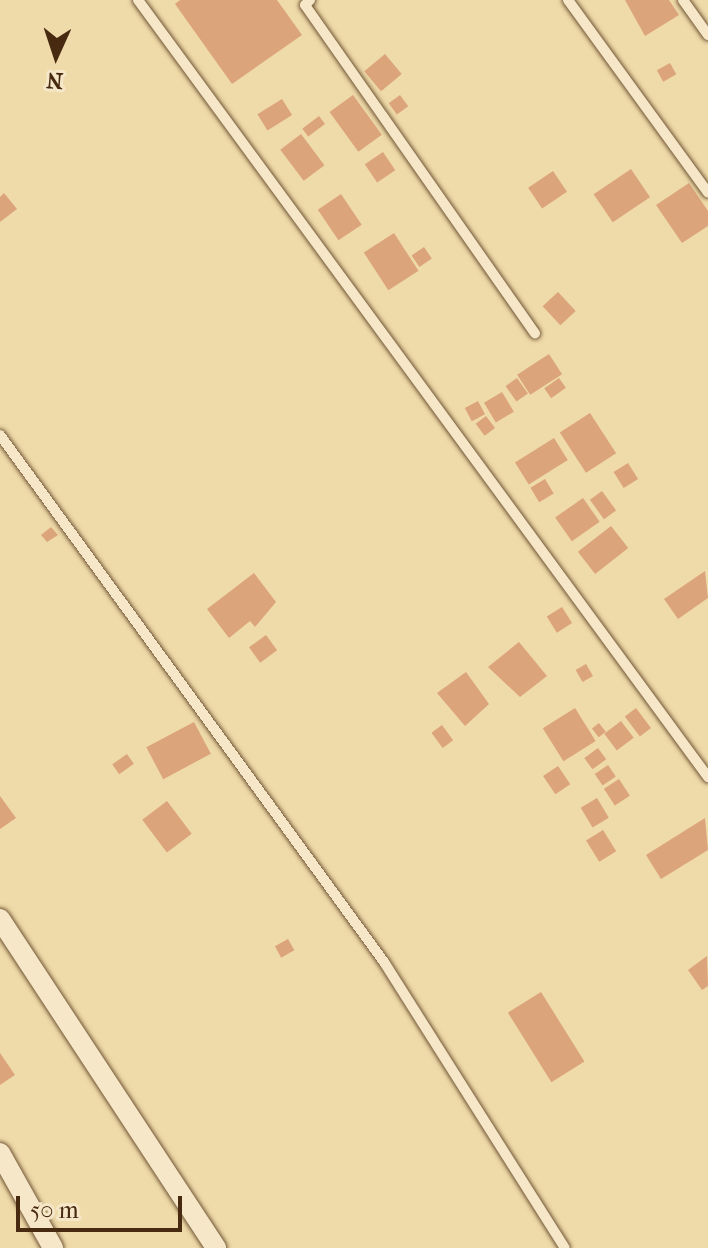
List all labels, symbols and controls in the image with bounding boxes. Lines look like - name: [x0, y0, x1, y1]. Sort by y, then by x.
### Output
- north arrow: [16, 16, 96, 96]
- text: N: [46, 67, 64, 93]
- scale bar: [20, 1180, 186, 1230]
- text: 50 m: [30, 1196, 79, 1224]

